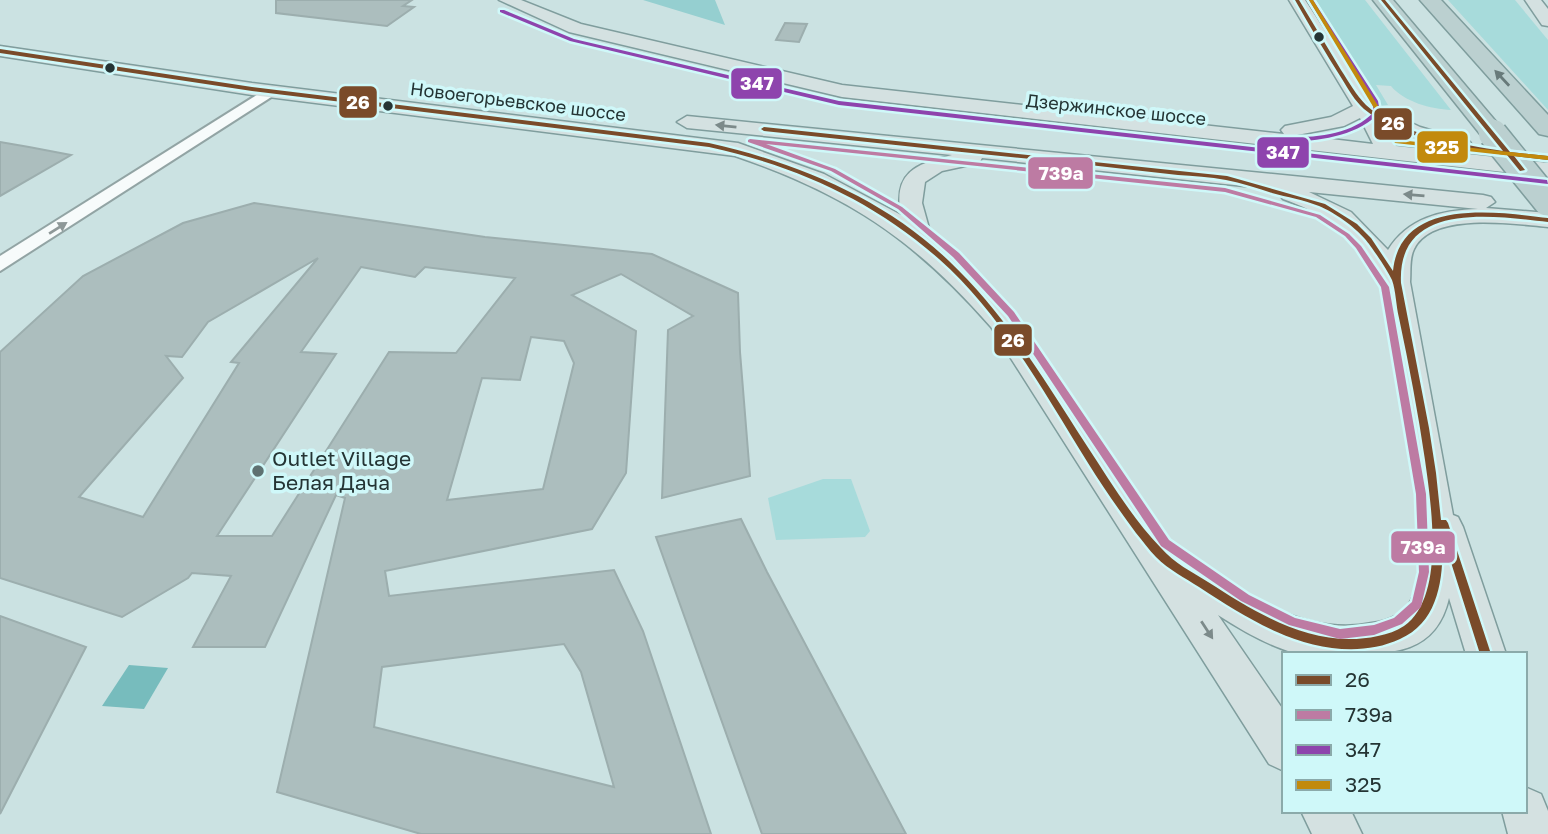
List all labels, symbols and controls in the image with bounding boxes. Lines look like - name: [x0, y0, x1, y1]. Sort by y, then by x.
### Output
- unlabelled marker: [1312, 30, 1326, 44]
- unlabelled marker: [103, 61, 117, 75]
- line badge: 347: [730, 67, 783, 100]
- one-way arrow: [1494, 70, 1510, 87]
- text: 347: [740, 71, 774, 94]
- street label: Новоегорьевское шоссе: [409, 77, 627, 125]
- line badge: 26: [338, 85, 378, 119]
- street label: Дзержинское шоссе: [1025, 89, 1207, 129]
- text: 26: [346, 90, 370, 113]
- unlabelled marker: [381, 99, 395, 113]
- line badge: 26: [1373, 107, 1413, 141]
- text: 26: [1381, 111, 1405, 134]
- one-way arrow: [714, 120, 736, 131]
- line badge: 325: [1416, 130, 1469, 164]
- text: 325: [1425, 135, 1459, 158]
- line badge: 347: [1256, 136, 1310, 169]
- text: 347: [1266, 140, 1300, 163]
- line badge: 739а: [1027, 156, 1094, 190]
- text: 739а: [1038, 161, 1084, 184]
- one-way arrow: [1403, 190, 1425, 201]
- one-way arrow: [48, 222, 67, 235]
- line badge: 26: [993, 323, 1033, 357]
- text: 26: [1001, 328, 1025, 351]
- place label: Outlet Village Белая Дача: [272, 445, 411, 495]
- marker: Outlet Village Белая Дача: [250, 463, 266, 479]
- line badge: 739а: [1390, 530, 1456, 564]
- text: 739а: [1400, 535, 1446, 558]
- one-way arrow: [1200, 621, 1213, 640]
- legend: [1282, 652, 1527, 813]
- text: 26: [1345, 666, 1370, 692]
- text: 739а: [1345, 701, 1393, 727]
- text: 347: [1345, 736, 1381, 762]
- text: 325: [1345, 771, 1382, 797]

